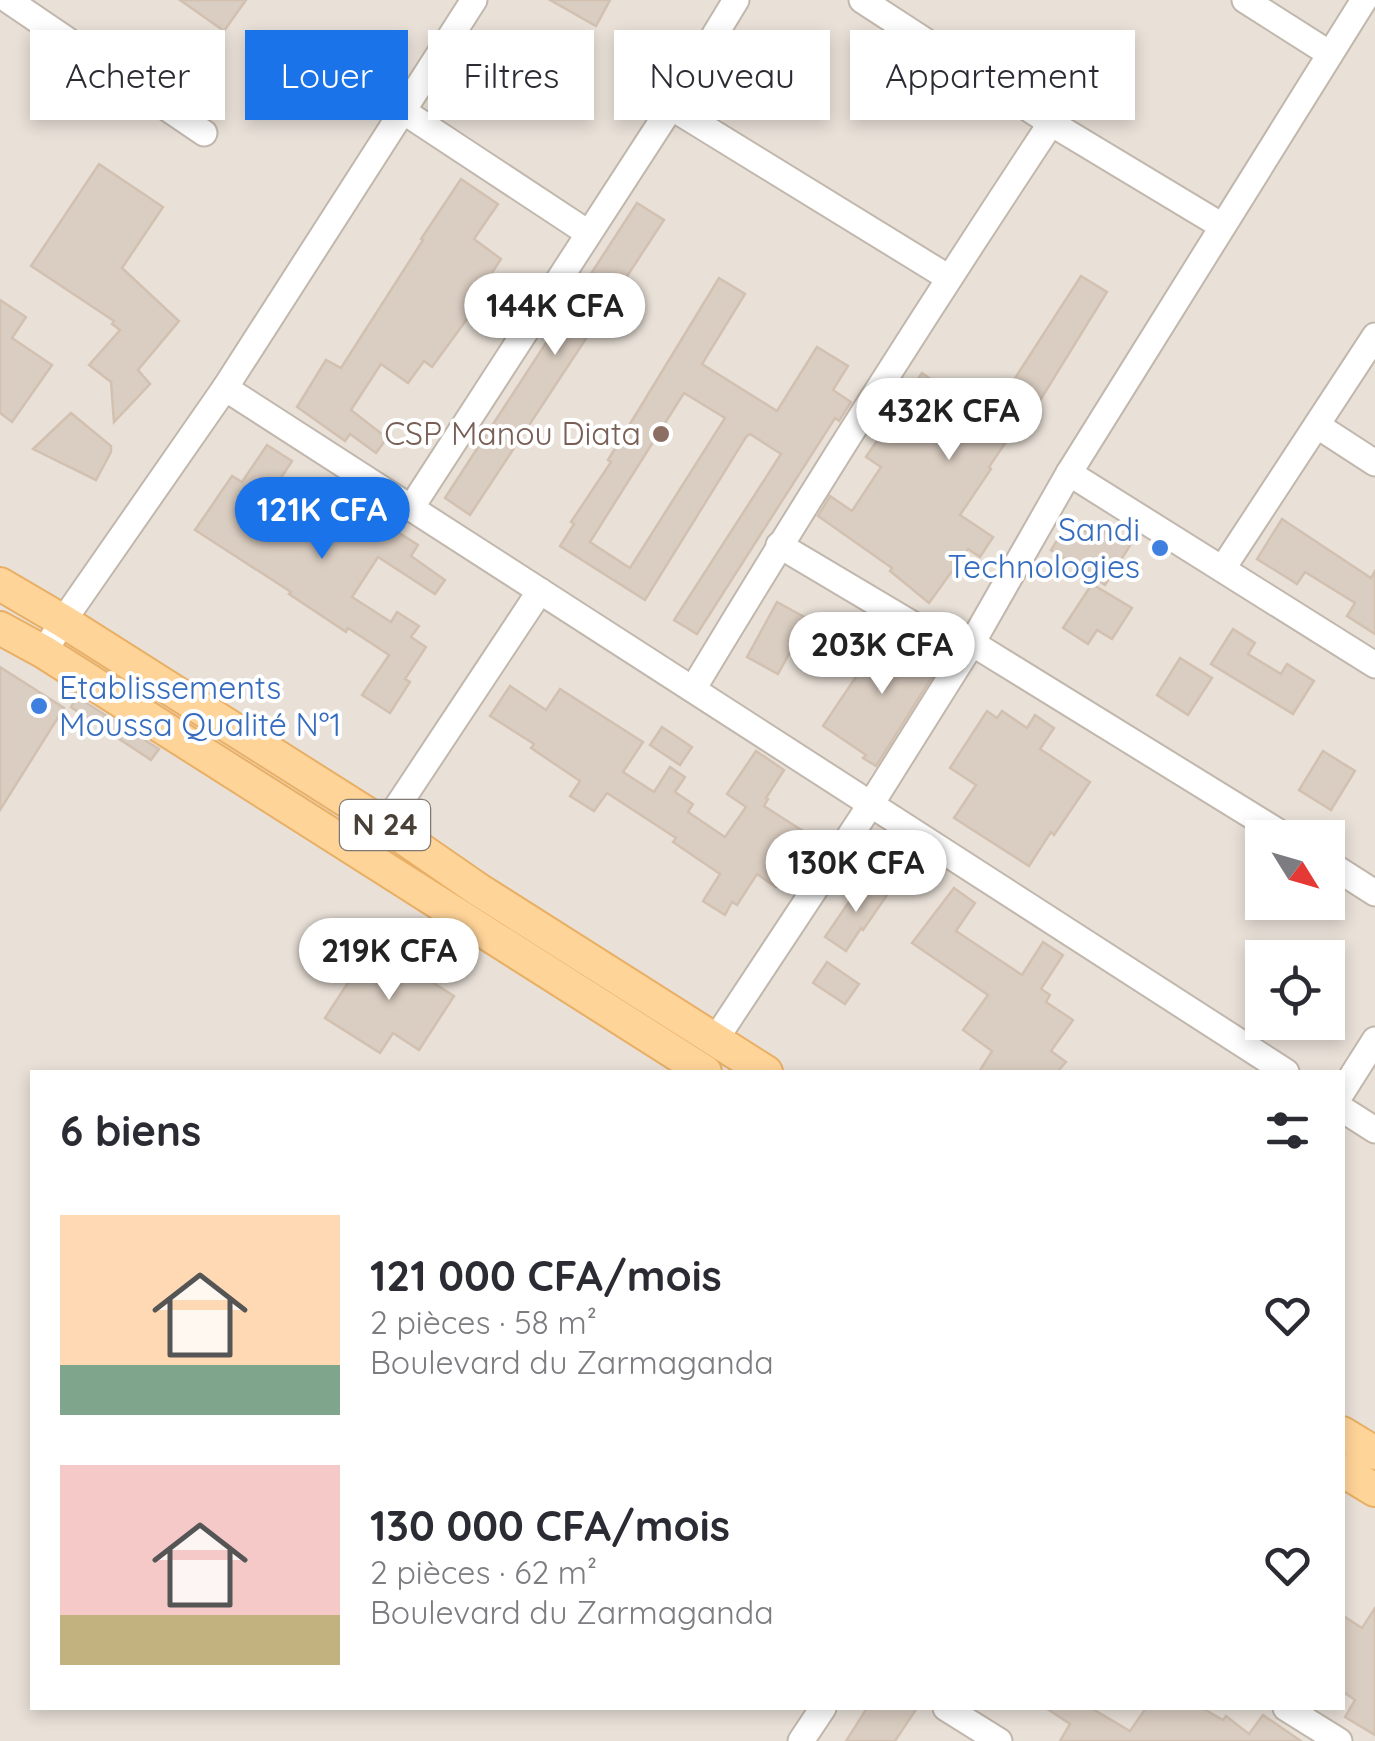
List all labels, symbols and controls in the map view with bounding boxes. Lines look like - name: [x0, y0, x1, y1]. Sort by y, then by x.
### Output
- chip: Acheter: [30, 30, 225, 120]
- chip: Louer: [245, 30, 408, 120]
- chip: Filtres: [428, 30, 594, 120]
- chip: Nouveau: [614, 30, 830, 120]
- chip: Appartement: [850, 30, 1135, 120]
- pin: 144K CFA: [452, 273, 658, 358]
- text: 144K CFA: [486, 285, 624, 325]
- pin: 432K CFA: [846, 378, 1052, 463]
- text: 432K CFA: [878, 390, 1020, 430]
- place label: CSP Manou Diata: [384, 413, 641, 453]
- marker: CSP Manou Diata: [650, 423, 672, 445]
- pin: 121K CFA: [219, 477, 425, 562]
- text: 121K CFA: [257, 489, 387, 529]
- place label: Sandi Technologies: [948, 509, 1140, 586]
- marker: Sandi Technologies: [1149, 537, 1171, 559]
- pin: 203K CFA: [779, 612, 985, 697]
- text: 203K CFA: [811, 624, 953, 664]
- place label: Etablissements Moussa Qualité N°1: [59, 667, 341, 744]
- marker: Etablissements Moussa Qualité N°1: [28, 695, 50, 717]
- road number: N 24: [340, 800, 430, 850]
- north arrow: [1245, 820, 1345, 920]
- map controls: [1245, 820, 1345, 1040]
- pin: 130K CFA: [753, 830, 959, 915]
- text: 130K CFA: [788, 842, 924, 882]
- pin: 219K CFA: [286, 918, 492, 1003]
- text: 219K CFA: [321, 930, 457, 970]
- button: locate: [1245, 940, 1345, 1040]
- icon: filters: [1260, 1103, 1315, 1158]
- text: 6 biens: [60, 1104, 201, 1157]
- text: 121 000 CFA/mois: [370, 1249, 722, 1302]
- icon: home: [140, 1255, 260, 1375]
- icon: heart: [1260, 1288, 1315, 1343]
- text: 2 pièces · 58 m²: [370, 1302, 597, 1342]
- text: Boulevard du Zarmaganda: [370, 1342, 774, 1382]
- text: 130 000 CFA/mois: [370, 1499, 730, 1552]
- icon: home: [140, 1505, 260, 1625]
- icon: heart: [1260, 1538, 1315, 1593]
- text: 2 pièces · 62 m²: [370, 1552, 597, 1592]
- text: Boulevard du Zarmaganda: [370, 1592, 774, 1632]

